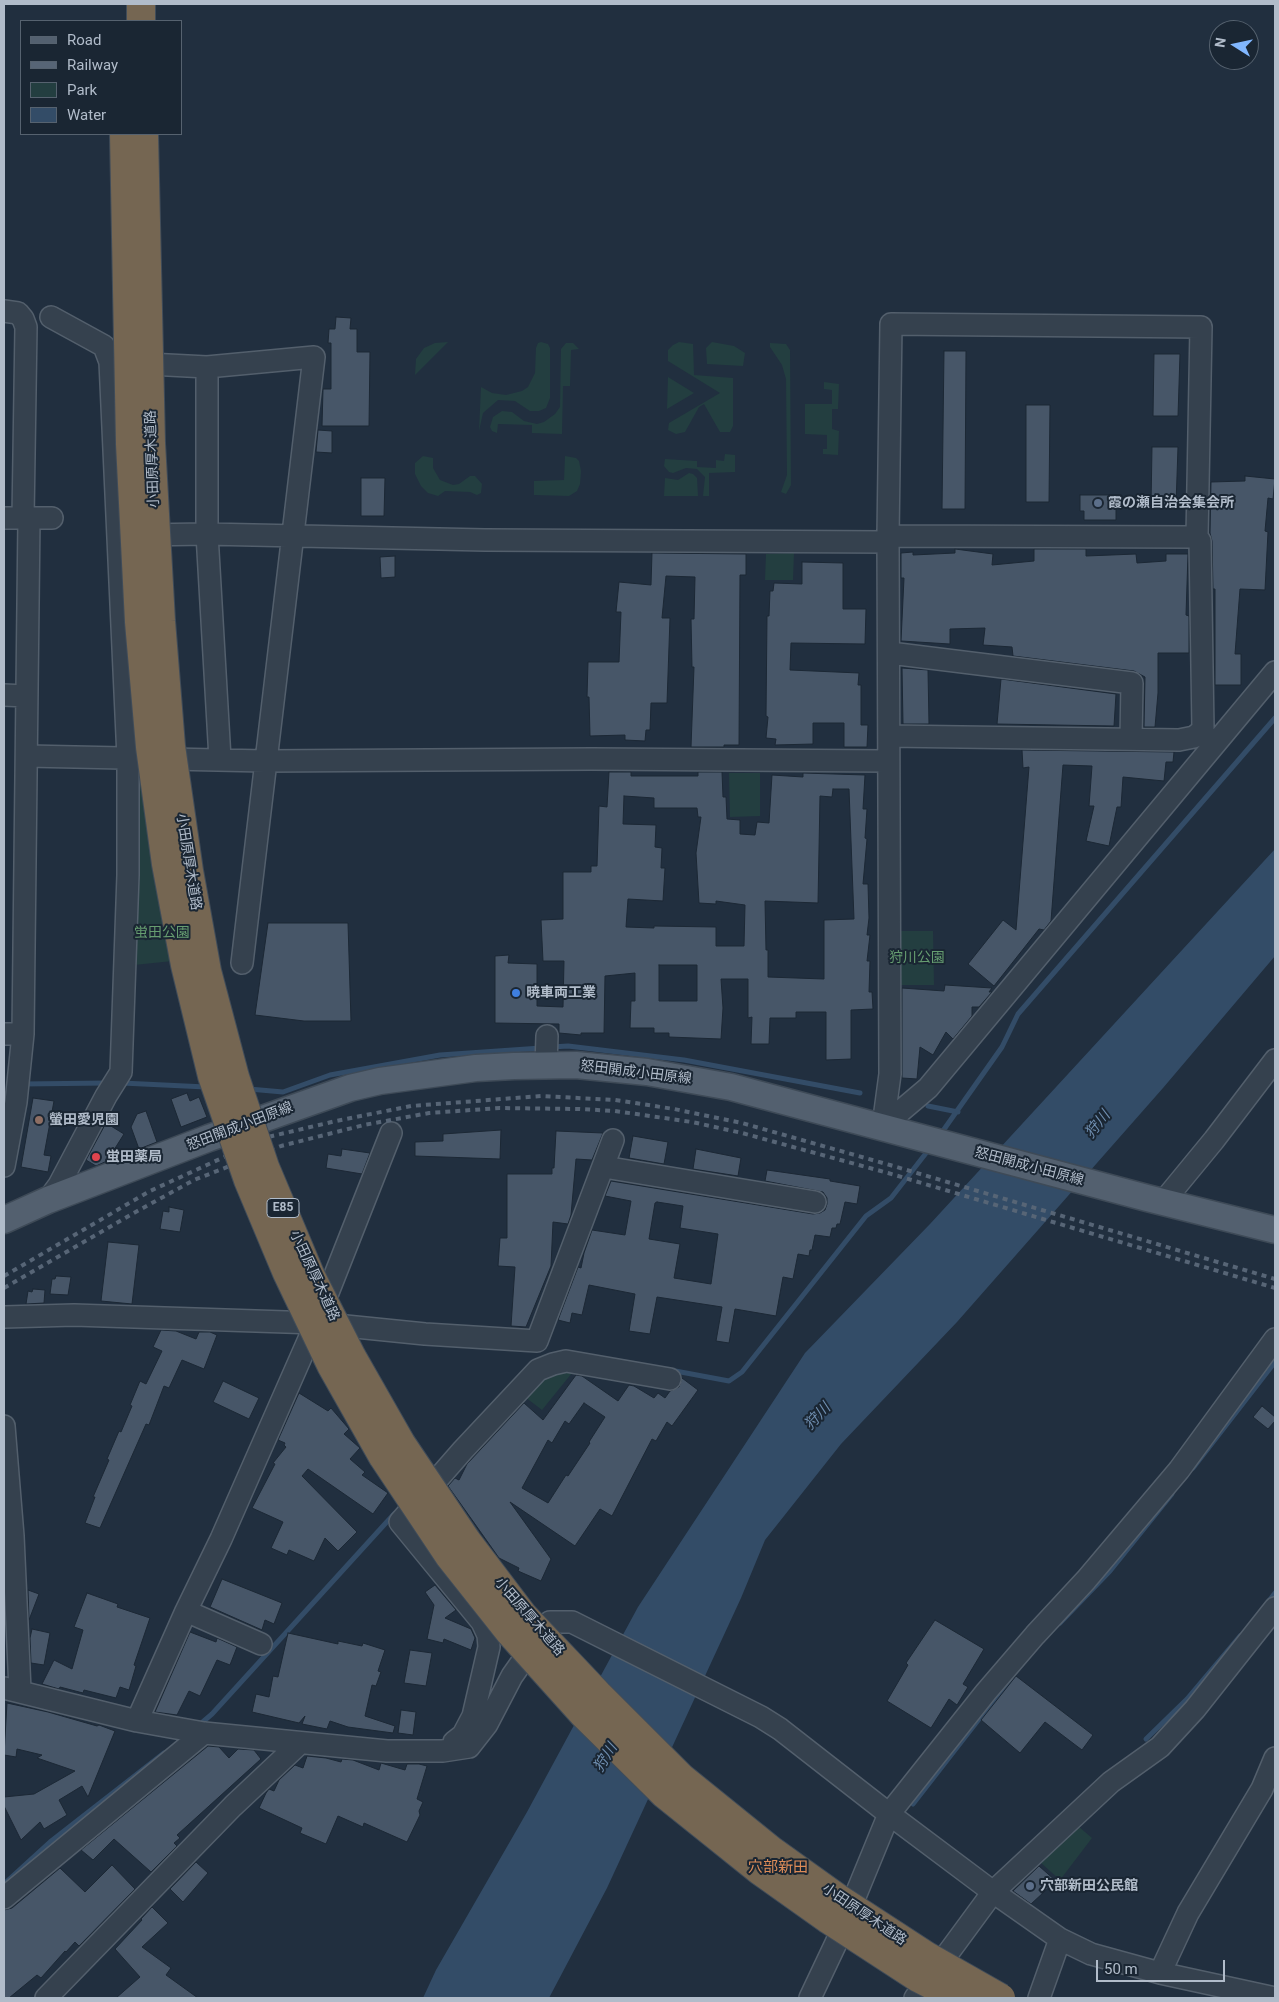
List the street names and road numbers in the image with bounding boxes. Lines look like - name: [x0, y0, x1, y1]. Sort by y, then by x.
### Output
- street label: 小田原厚木道路: [143, 410, 163, 508]
- street label: 小田原厚木道路: [172, 812, 204, 912]
- street label: 怒田開成小田原線: [579, 1058, 693, 1088]
- street label: 怒田開成小田原線: [185, 1099, 295, 1155]
- street label: 怒田開成小田原線: [973, 1144, 1085, 1190]
- road number: E85: [267, 1198, 299, 1218]
- street label: 小田原厚木道路: [286, 1228, 342, 1324]
- street label: 小田原厚木道路: [491, 1575, 567, 1659]
- street label: 小田原厚木道路: [819, 1881, 909, 1949]

